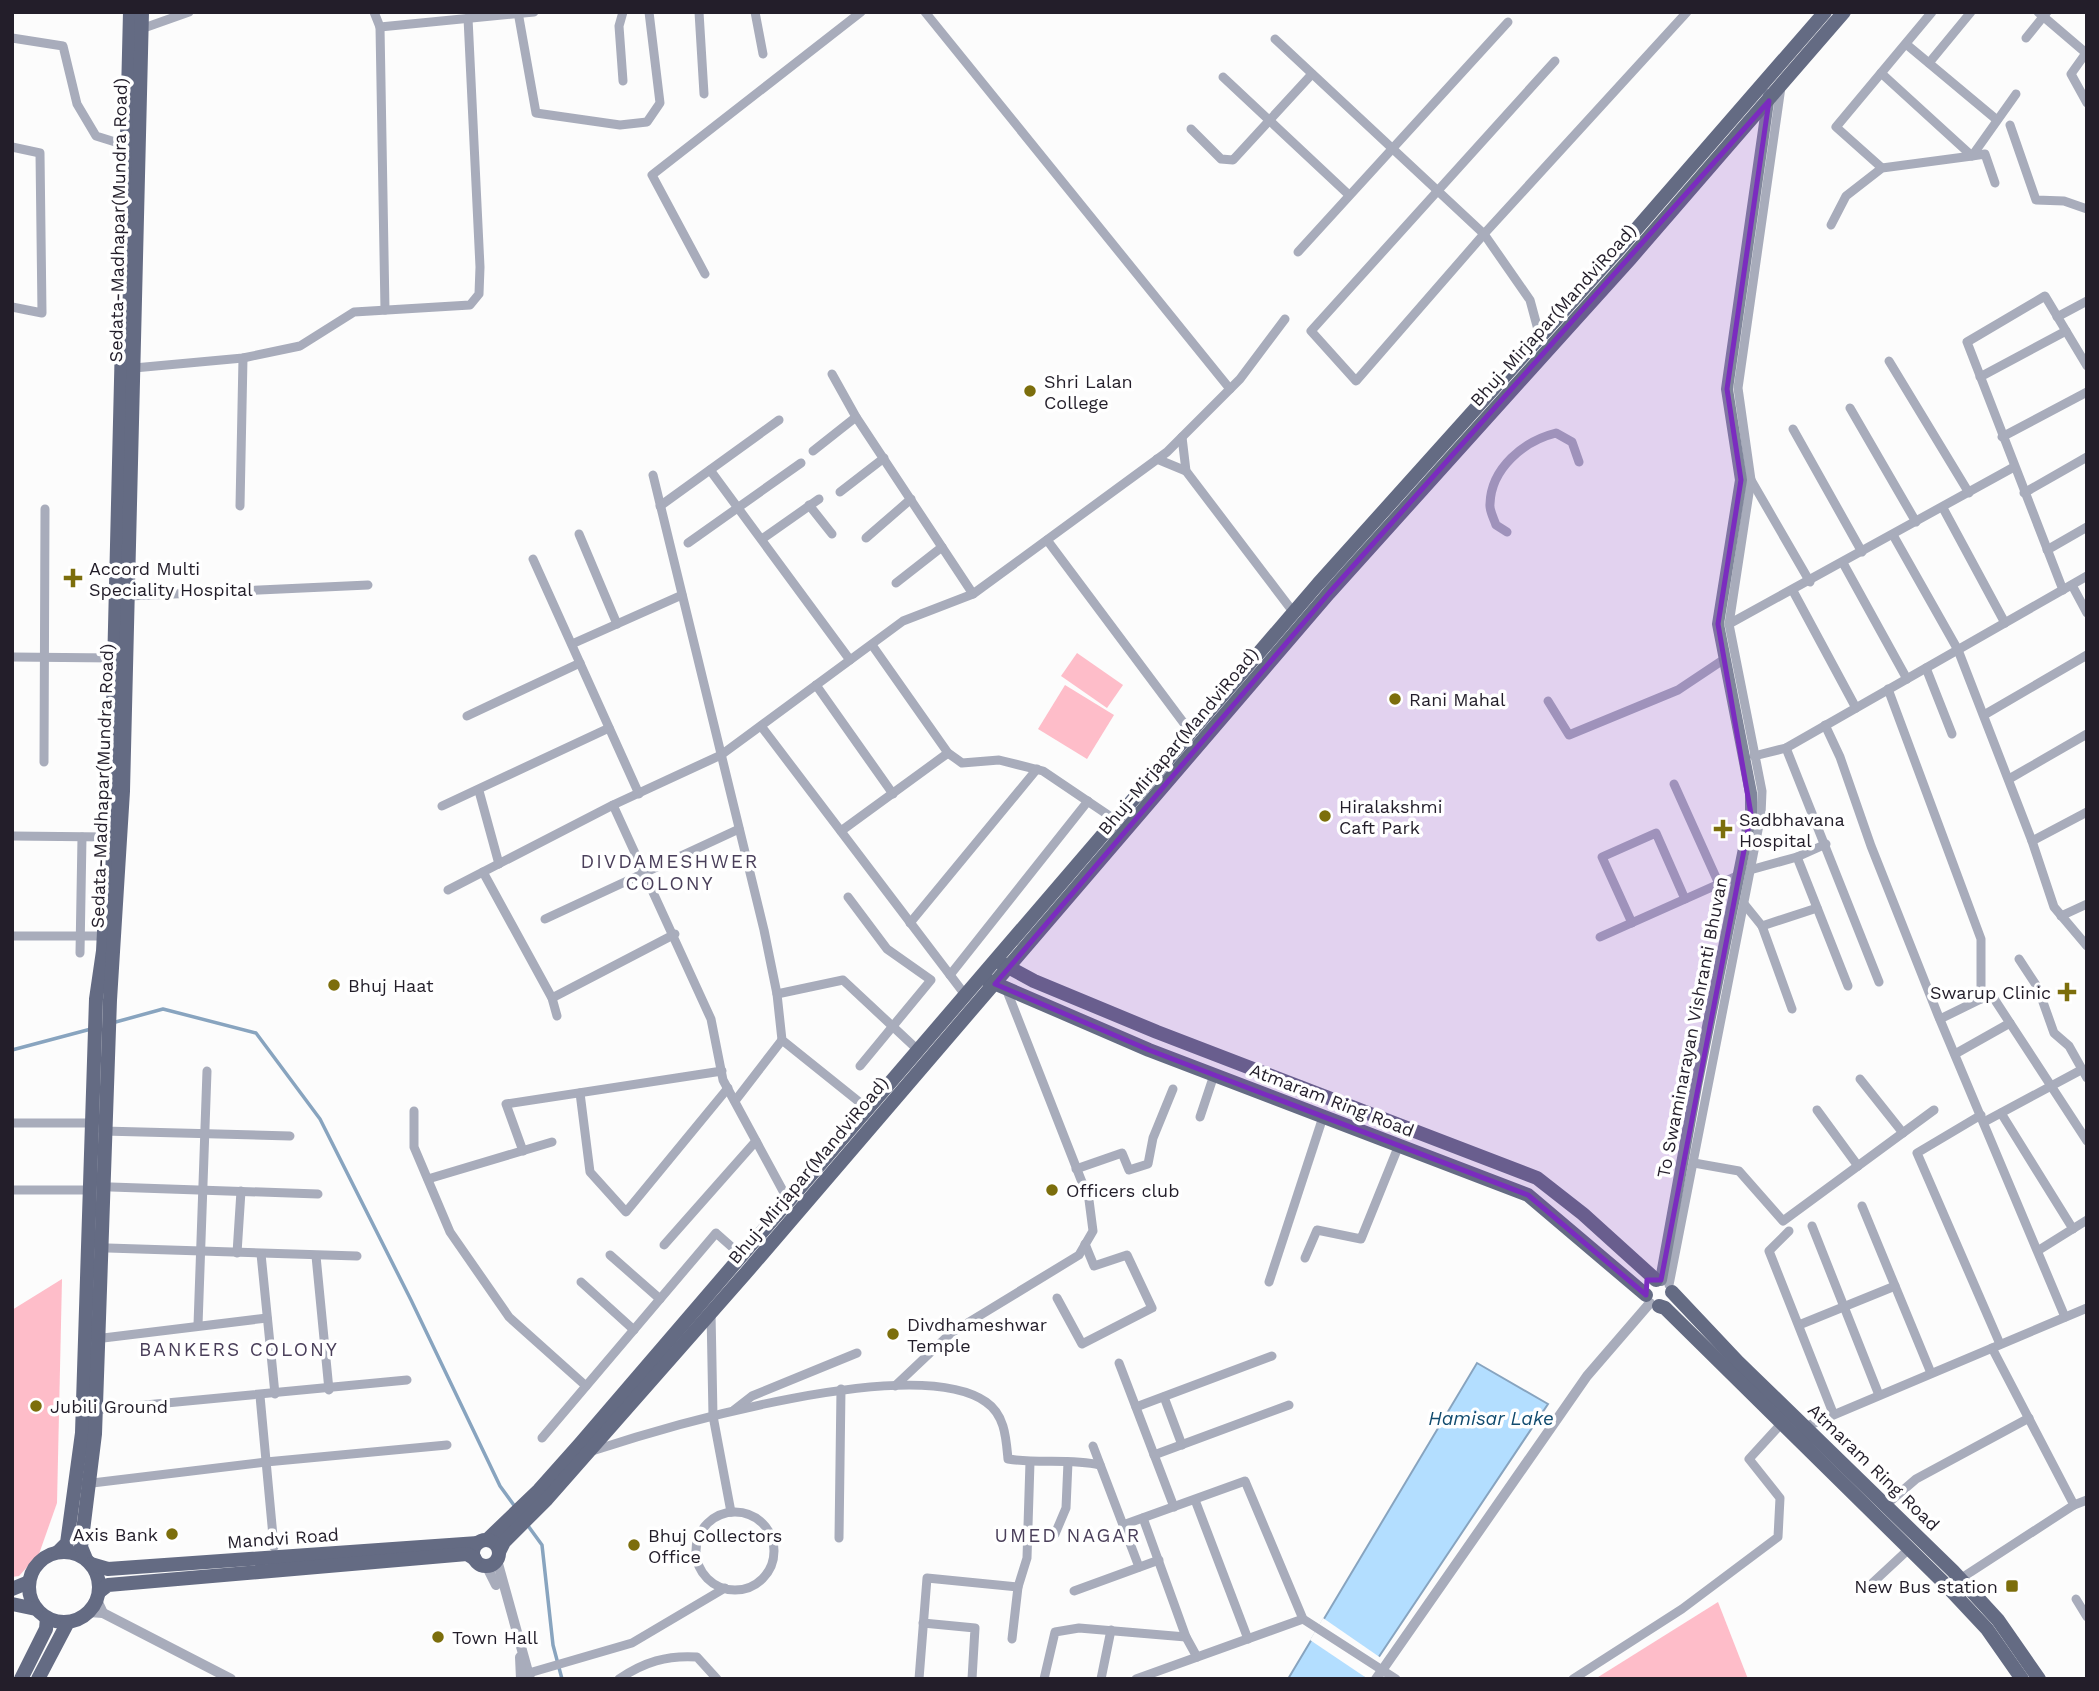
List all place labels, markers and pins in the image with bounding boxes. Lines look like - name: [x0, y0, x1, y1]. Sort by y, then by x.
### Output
- place label: Shri Lalan College: [1044, 371, 1133, 413]
- marker: Shri Lalan College: [1022, 383, 1038, 399]
- place label: Accord Multi Speciality Hospital: [89, 558, 253, 600]
- marker: Accord Multi Speciality Hospital: [63, 568, 83, 588]
- place label: Rani Mahal: [1409, 689, 1506, 710]
- marker: Rani Mahal: [1387, 691, 1403, 707]
- place label: Hiralakshmi Caft Park: [1339, 796, 1443, 838]
- marker: Hiralakshmi Caft Park: [1317, 808, 1333, 824]
- place label: Sadbhavana Hospital: [1739, 809, 1845, 851]
- marker: Sadbhavana Hospital: [1713, 819, 1733, 839]
- place label: Bhuj Haat: [348, 975, 434, 996]
- marker: Bhuj Haat: [326, 977, 342, 993]
- place label: Swarup Clinic: [1930, 982, 2051, 1003]
- marker: Swarup Clinic: [2057, 982, 2077, 1002]
- place label: Officers club: [1066, 1180, 1179, 1201]
- marker: Officers club: [1044, 1182, 1060, 1198]
- place label: Divdhameshwar Temple: [907, 1314, 1047, 1356]
- marker: Divdhameshwar Temple: [885, 1326, 901, 1342]
- place label: Jubili Ground: [50, 1396, 168, 1417]
- marker: Jubili Ground: [28, 1398, 44, 1414]
- place label: Axis Bank: [73, 1524, 158, 1545]
- place label: Bhuj Collectors Office: [648, 1525, 782, 1567]
- marker: Axis Bank: [164, 1526, 180, 1542]
- marker: Bhuj Collectors Office: [626, 1537, 642, 1553]
- place label: New Bus station: [1854, 1576, 1998, 1597]
- marker: New Bus station: [2004, 1578, 2020, 1594]
- place label: Town Hall: [452, 1627, 539, 1648]
- marker: Town Hall: [430, 1629, 446, 1645]

